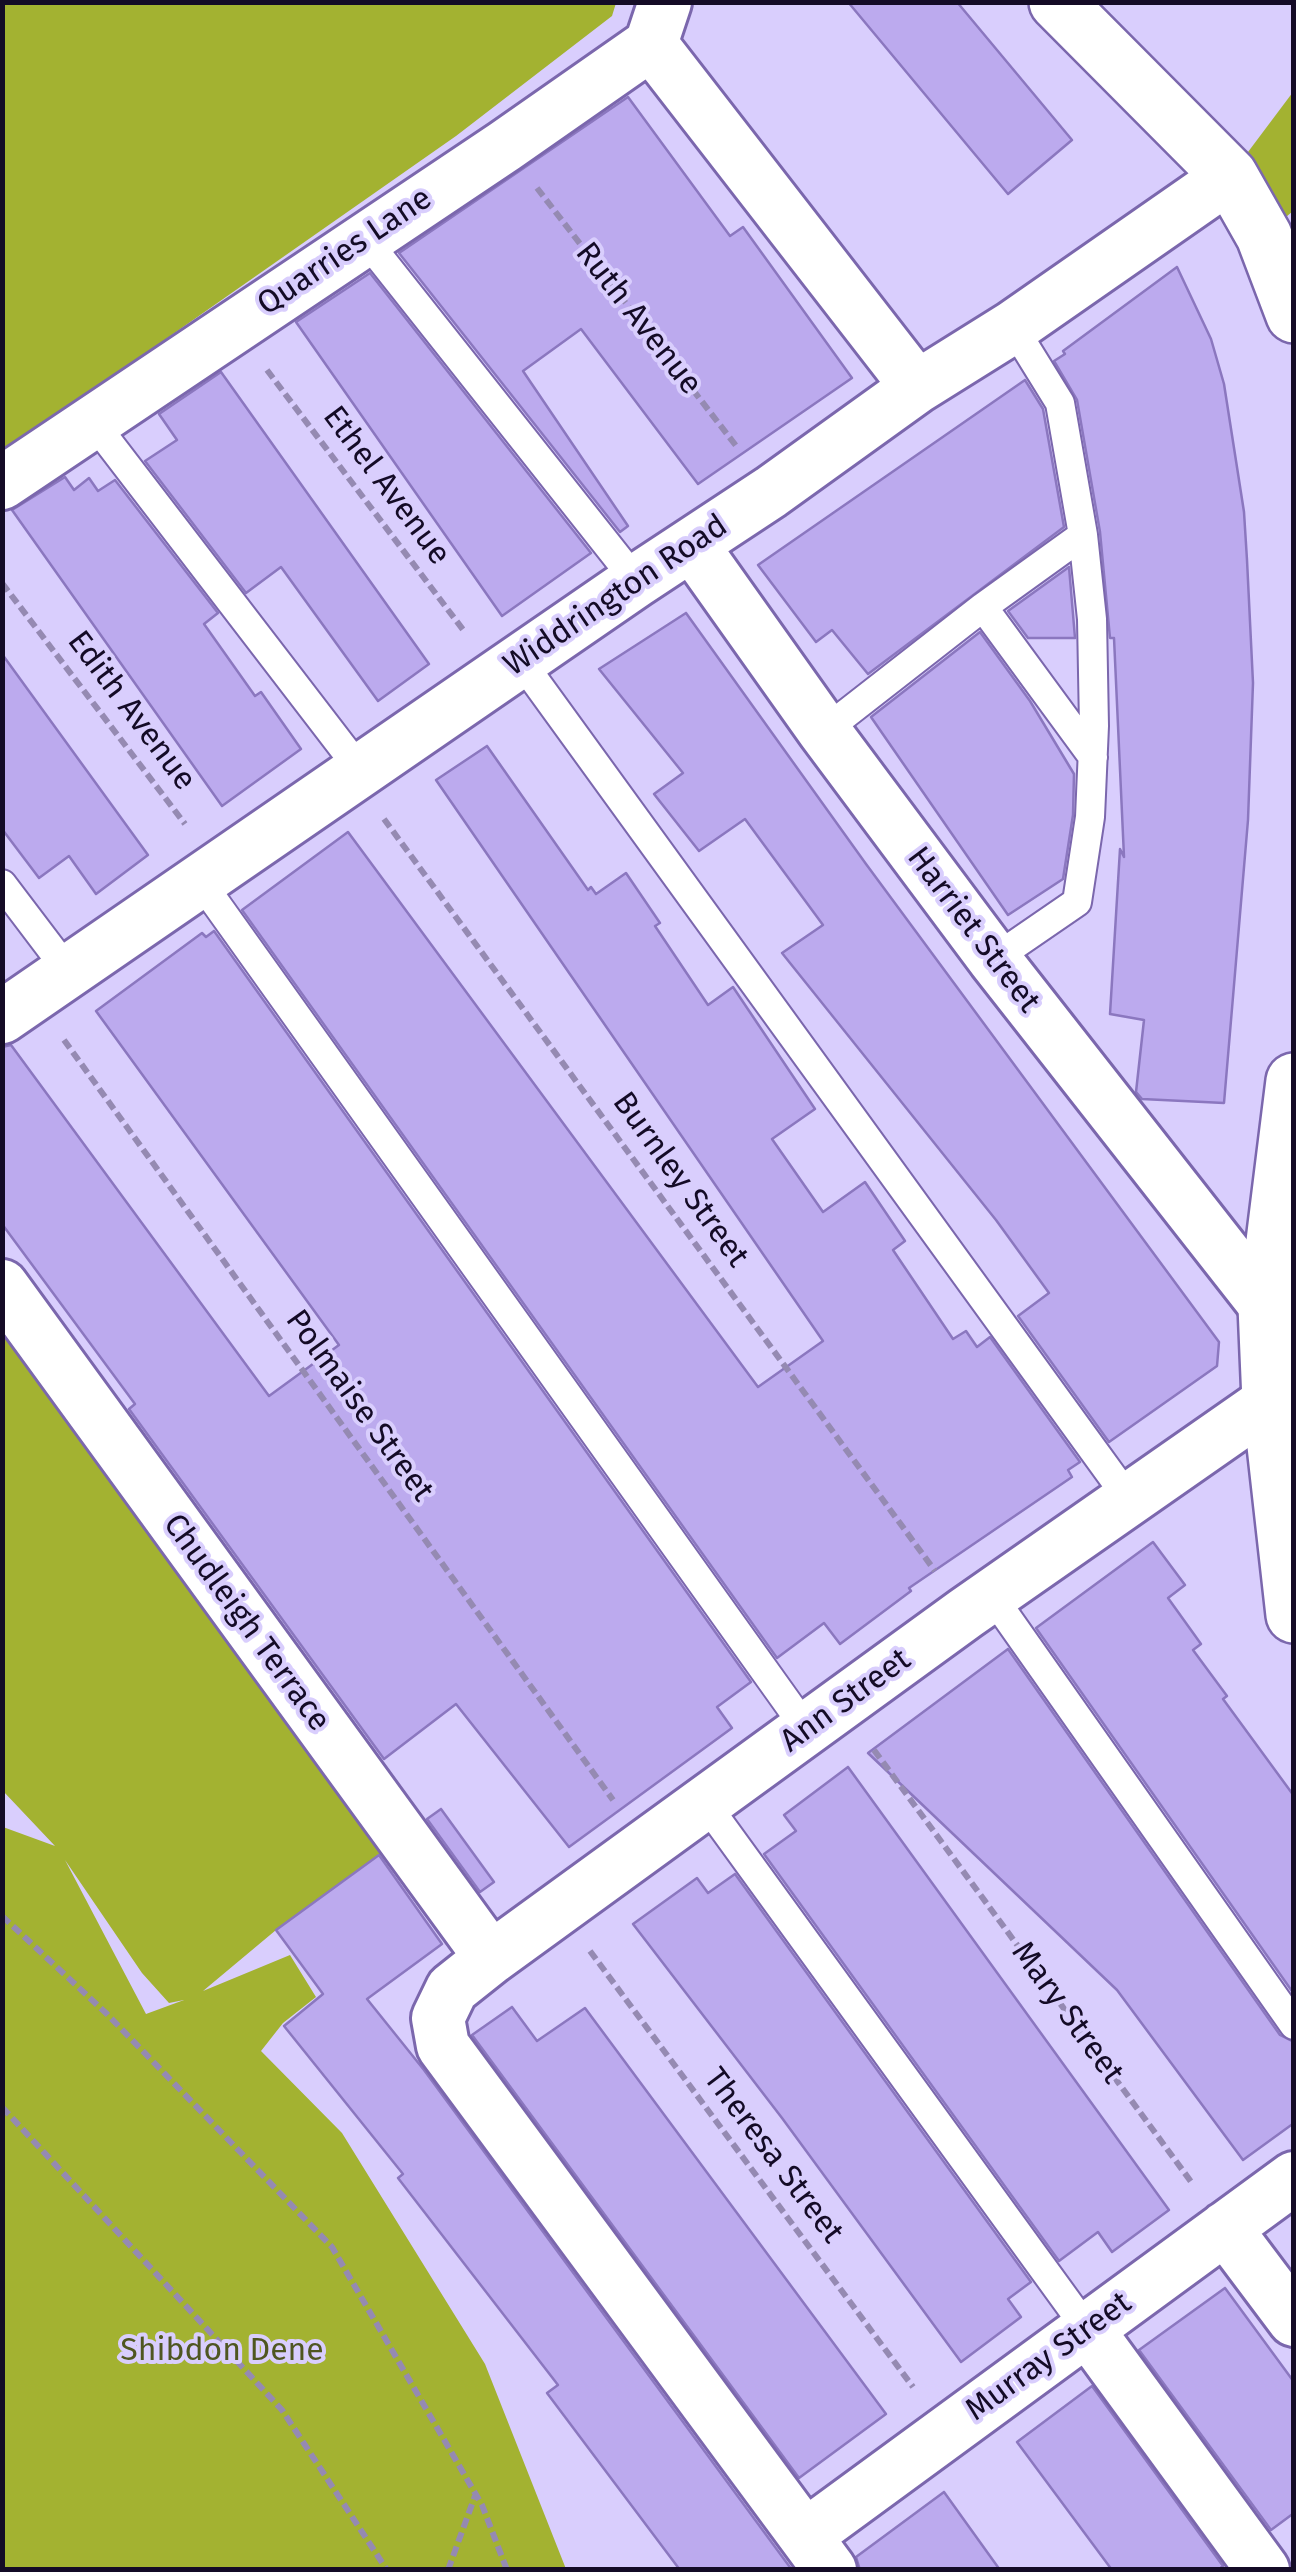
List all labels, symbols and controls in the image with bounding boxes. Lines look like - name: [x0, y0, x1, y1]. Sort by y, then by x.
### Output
- street label: Quarries Lane: [251, 180, 439, 324]
- street label: Ruth Avenue: [567, 235, 709, 403]
- street label: Ethel Avenue: [314, 399, 458, 573]
- street label: Widdrington Road: [497, 507, 735, 685]
- street label: Edith Avenue: [59, 624, 203, 798]
- street label: Harriet Street: [898, 840, 1048, 1020]
- street label: Burnley Street: [604, 1085, 756, 1275]
- street label: Polmaise Street: [277, 1303, 441, 1509]
- street label: Chudleigh Terrace: [154, 1507, 338, 1739]
- street label: Ann Street: [774, 1641, 918, 1761]
- street label: Mary Street: [1003, 1935, 1131, 2091]
- street label: Theresa Street: [695, 2061, 851, 2251]
- street label: Murray Street: [959, 2284, 1139, 2430]
- park label: Shibdon Dene: [120, 2332, 324, 2370]

